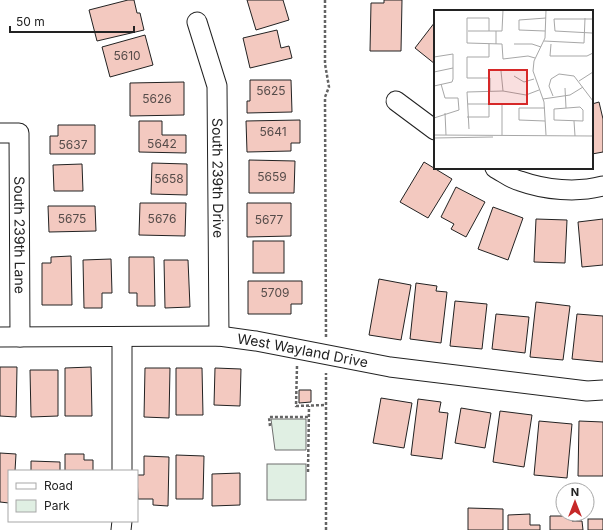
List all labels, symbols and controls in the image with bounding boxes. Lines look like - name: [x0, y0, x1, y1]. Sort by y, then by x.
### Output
- scale bar: [10, 8, 134, 34]
- inset map: [434, 10, 593, 169]
- text: 50 m: [16, 14, 45, 29]
- house number: 5610: [113, 48, 141, 63]
- house number: 5625: [256, 83, 286, 98]
- house number: 5626: [142, 91, 172, 106]
- street label: South 239th Drive: [209, 118, 227, 238]
- house number: 5641: [259, 124, 287, 139]
- house number: 5642: [147, 136, 177, 151]
- house number: 5637: [59, 137, 88, 152]
- house number: 5659: [257, 169, 287, 184]
- house number: 5658: [154, 171, 184, 186]
- street label: South 239th Lane: [11, 176, 29, 294]
- house number: 5675: [58, 211, 86, 226]
- house number: 5676: [148, 211, 176, 226]
- house number: 5677: [255, 212, 283, 227]
- house number: 5709: [261, 285, 289, 300]
- street label: West Wayland Drive: [236, 330, 370, 371]
- legend: [8, 470, 138, 522]
- text: Road: [44, 478, 73, 493]
- north arrow: [555, 482, 595, 522]
- text: N: [571, 485, 579, 499]
- text: Park: [44, 498, 70, 513]

